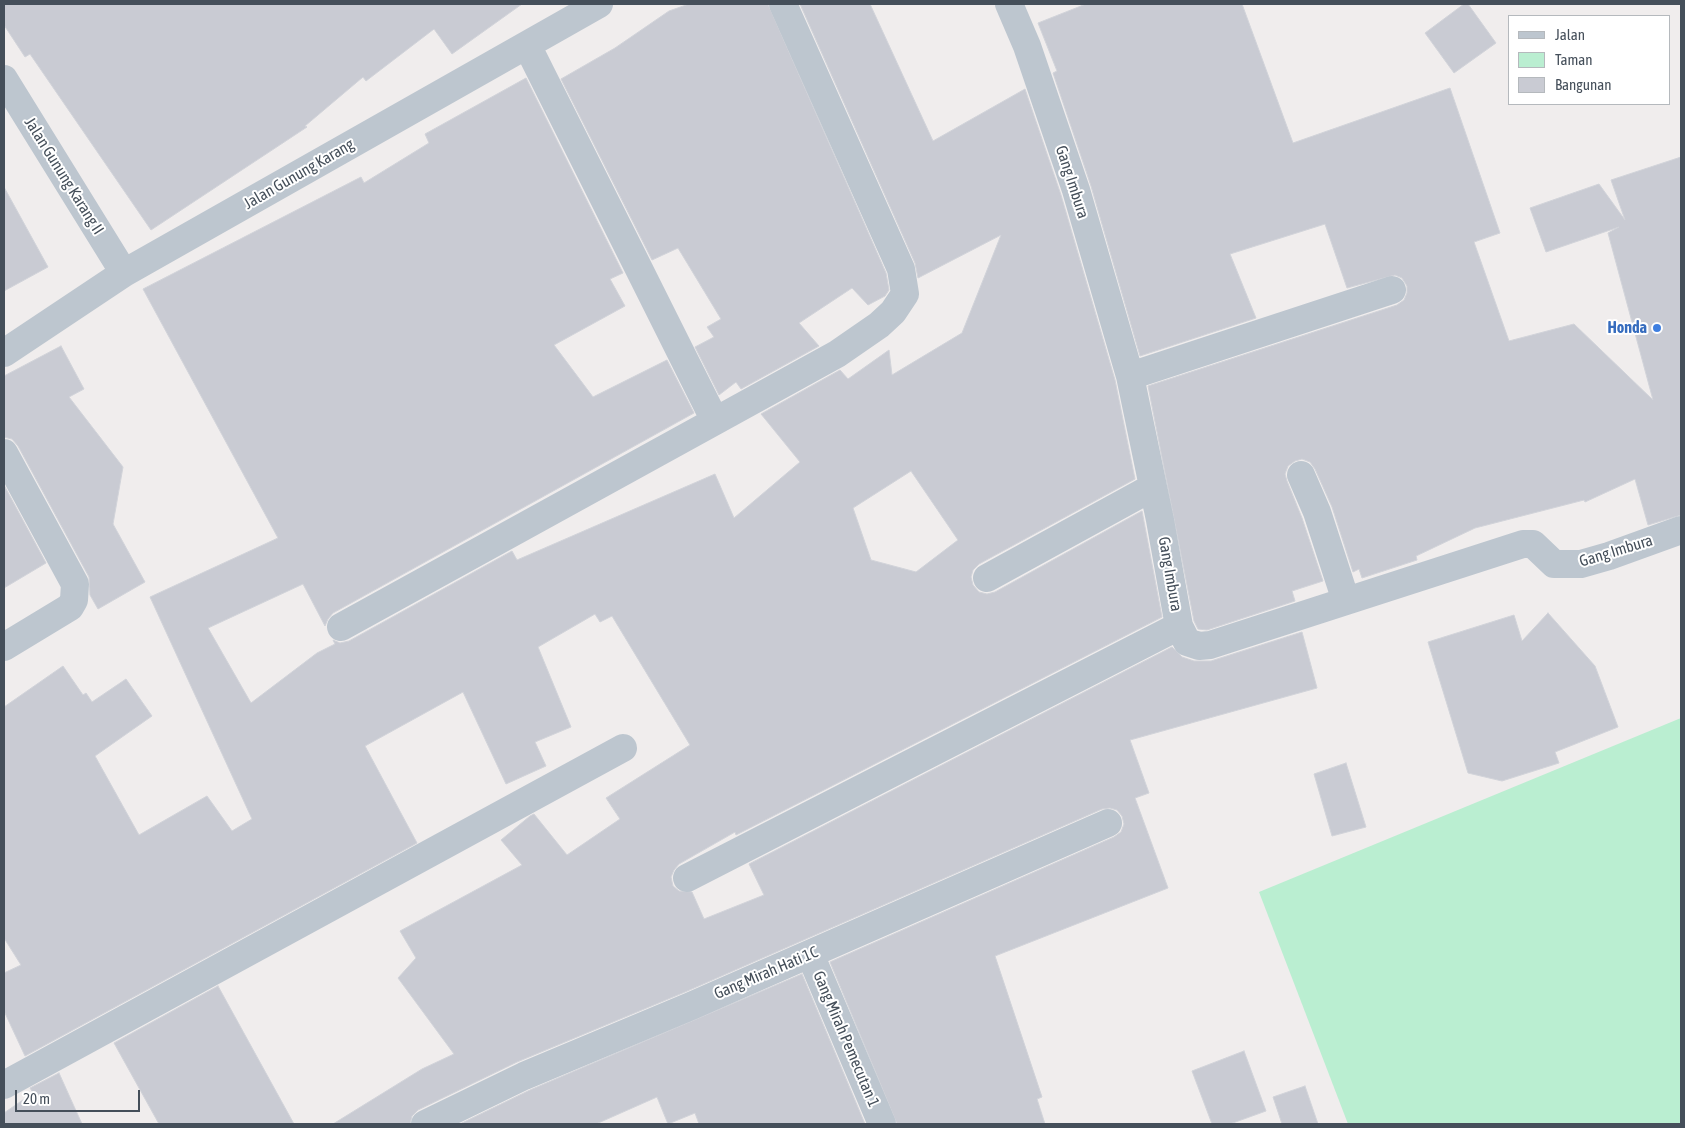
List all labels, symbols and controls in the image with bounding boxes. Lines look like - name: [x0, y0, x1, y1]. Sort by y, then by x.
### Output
- legend: [1508, 15, 1670, 105]
- text: Jalan: [1555, 26, 1585, 43]
- text: Taman: [1555, 51, 1593, 68]
- text: Bangunan: [1555, 76, 1612, 93]
- street label: Jalan Gunung Karang II: [20, 114, 108, 238]
- street label: Jalan Gunung Karang: [240, 135, 358, 213]
- street label: Gang Imbura: [1051, 143, 1093, 221]
- place label: Honda: [1607, 318, 1647, 338]
- marker: Honda: [1651, 322, 1663, 334]
- street label: Gang Imbura: [1577, 531, 1655, 571]
- street label: Gang Imbura: [1154, 535, 1186, 613]
- street label: Gang Mirah Hati 1C: [711, 943, 821, 1003]
- street label: Gang Mirah Pemecutan 1: [809, 968, 883, 1110]
- scale bar: [18, 1080, 142, 1112]
- text: 20 m: [23, 1090, 50, 1107]

